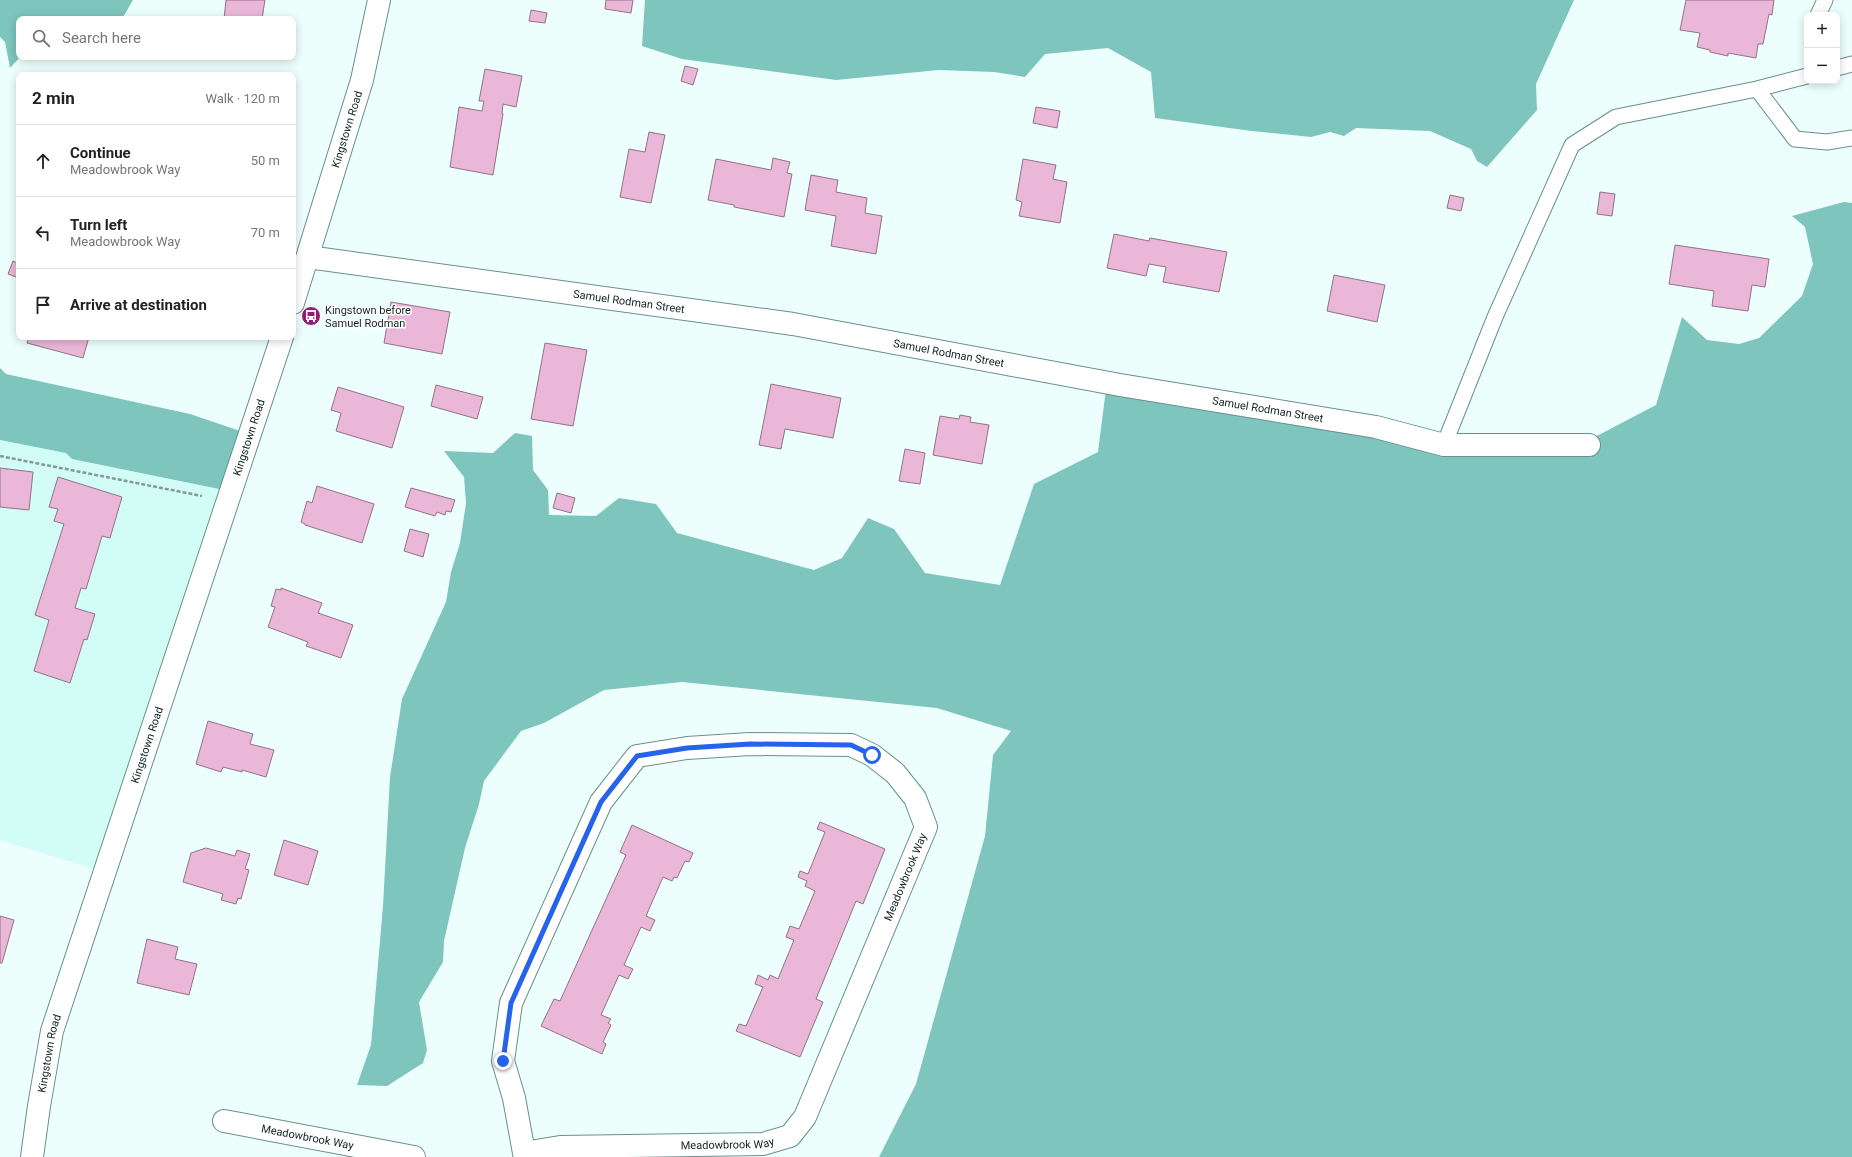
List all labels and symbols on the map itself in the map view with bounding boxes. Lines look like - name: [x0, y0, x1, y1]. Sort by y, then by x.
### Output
- street label: Kingstown Road: [329, 89, 365, 169]
- street label: Samuel Rodman Street: [572, 288, 686, 316]
- place label: Kingstown before Samuel Rodman: [325, 304, 411, 330]
- bus stop icon: Kingstown before Samuel Rodman: [300, 305, 322, 327]
- street label: Samuel Rodman Street: [892, 337, 1005, 370]
- street label: Samuel Rodman Street: [1211, 394, 1325, 425]
- street label: Kingstown Road: [231, 398, 268, 477]
- street label: Kingstown Road: [129, 705, 166, 785]
- route start: [863, 746, 881, 764]
- street label: Meadowbrook Way: [882, 831, 930, 923]
- street label: Kingstown Road: [35, 1013, 64, 1094]
- route end: [494, 1052, 512, 1070]
- street label: Meadowbrook Way: [260, 1122, 355, 1153]
- street label: Meadowbrook Way: [681, 1135, 777, 1152]

